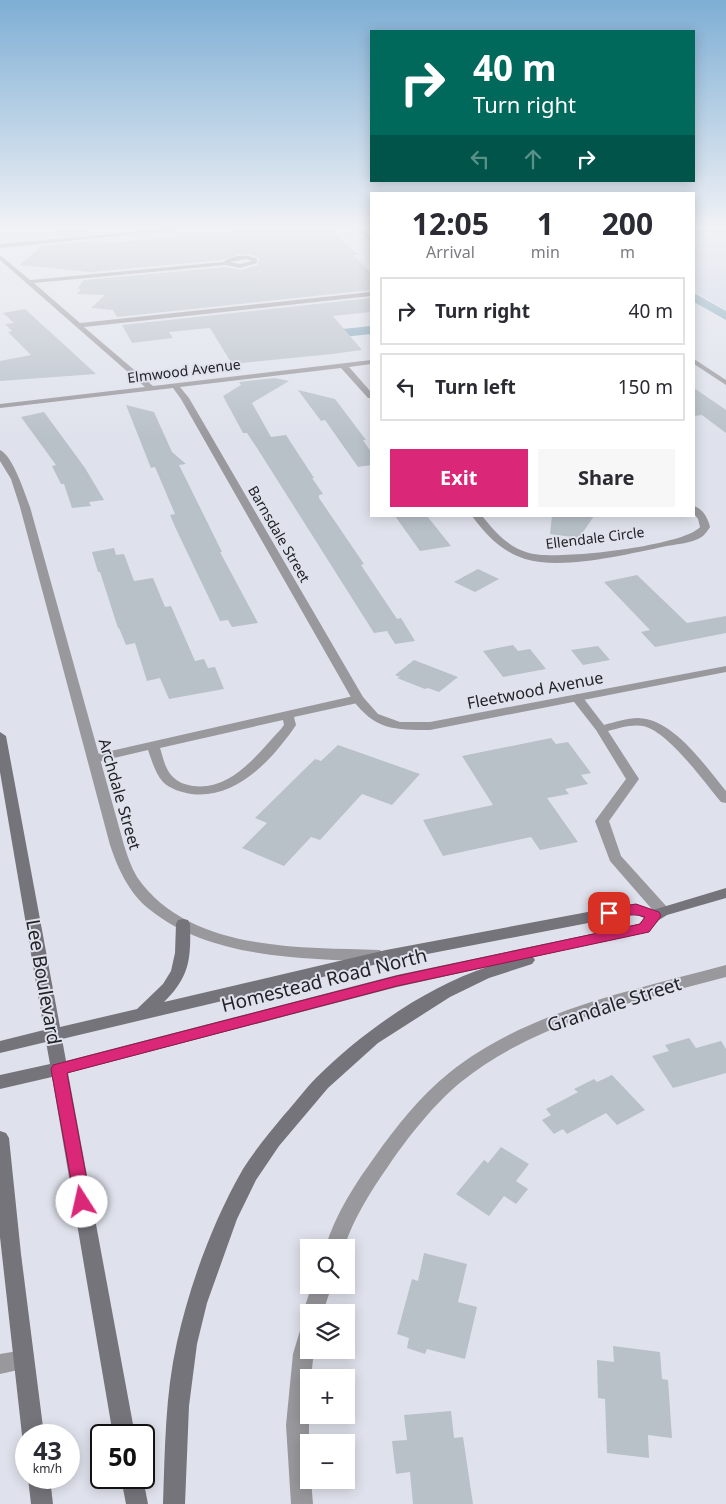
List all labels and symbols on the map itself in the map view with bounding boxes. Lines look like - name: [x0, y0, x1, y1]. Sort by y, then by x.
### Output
- street label: Elmwood Avenue: [126, 354, 242, 387]
- street label: Barnsdale Street: [244, 482, 315, 586]
- street label: Ellendale Circle: [544, 522, 646, 553]
- street label: Fleetwood Avenue: [465, 666, 605, 714]
- street label: Archdale Street: [94, 736, 146, 852]
- pin: [588, 892, 630, 934]
- street label: Lee Boulevard: [20, 917, 68, 1047]
- street label: Homestead Road North: [218, 942, 430, 1018]
- street label: Grandale Street: [544, 970, 685, 1038]
- position arrow: [55, 1175, 107, 1227]
- speed limit sign: 50: [90, 1424, 155, 1489]

